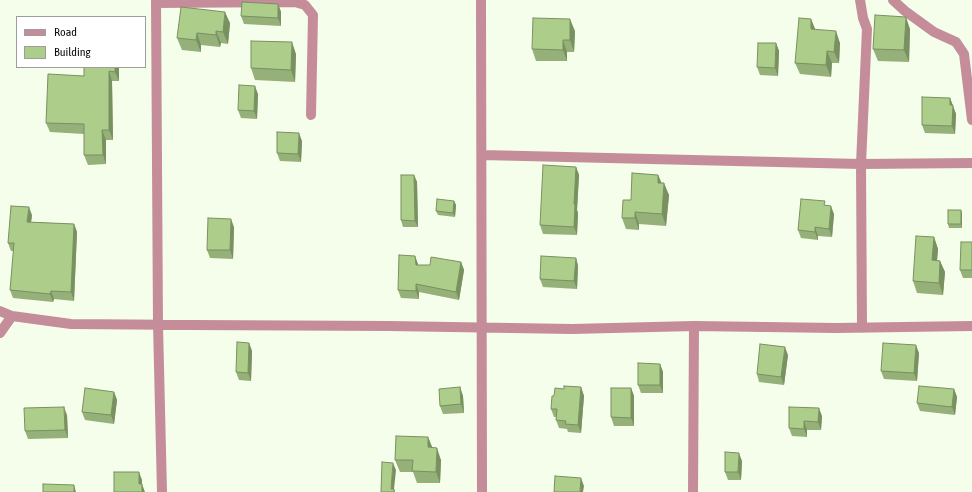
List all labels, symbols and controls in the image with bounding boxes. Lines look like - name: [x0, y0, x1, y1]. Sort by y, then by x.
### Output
- legend: [16, 16, 146, 68]
- text: Road: [54, 25, 77, 39]
- text: Building: [54, 45, 91, 59]

